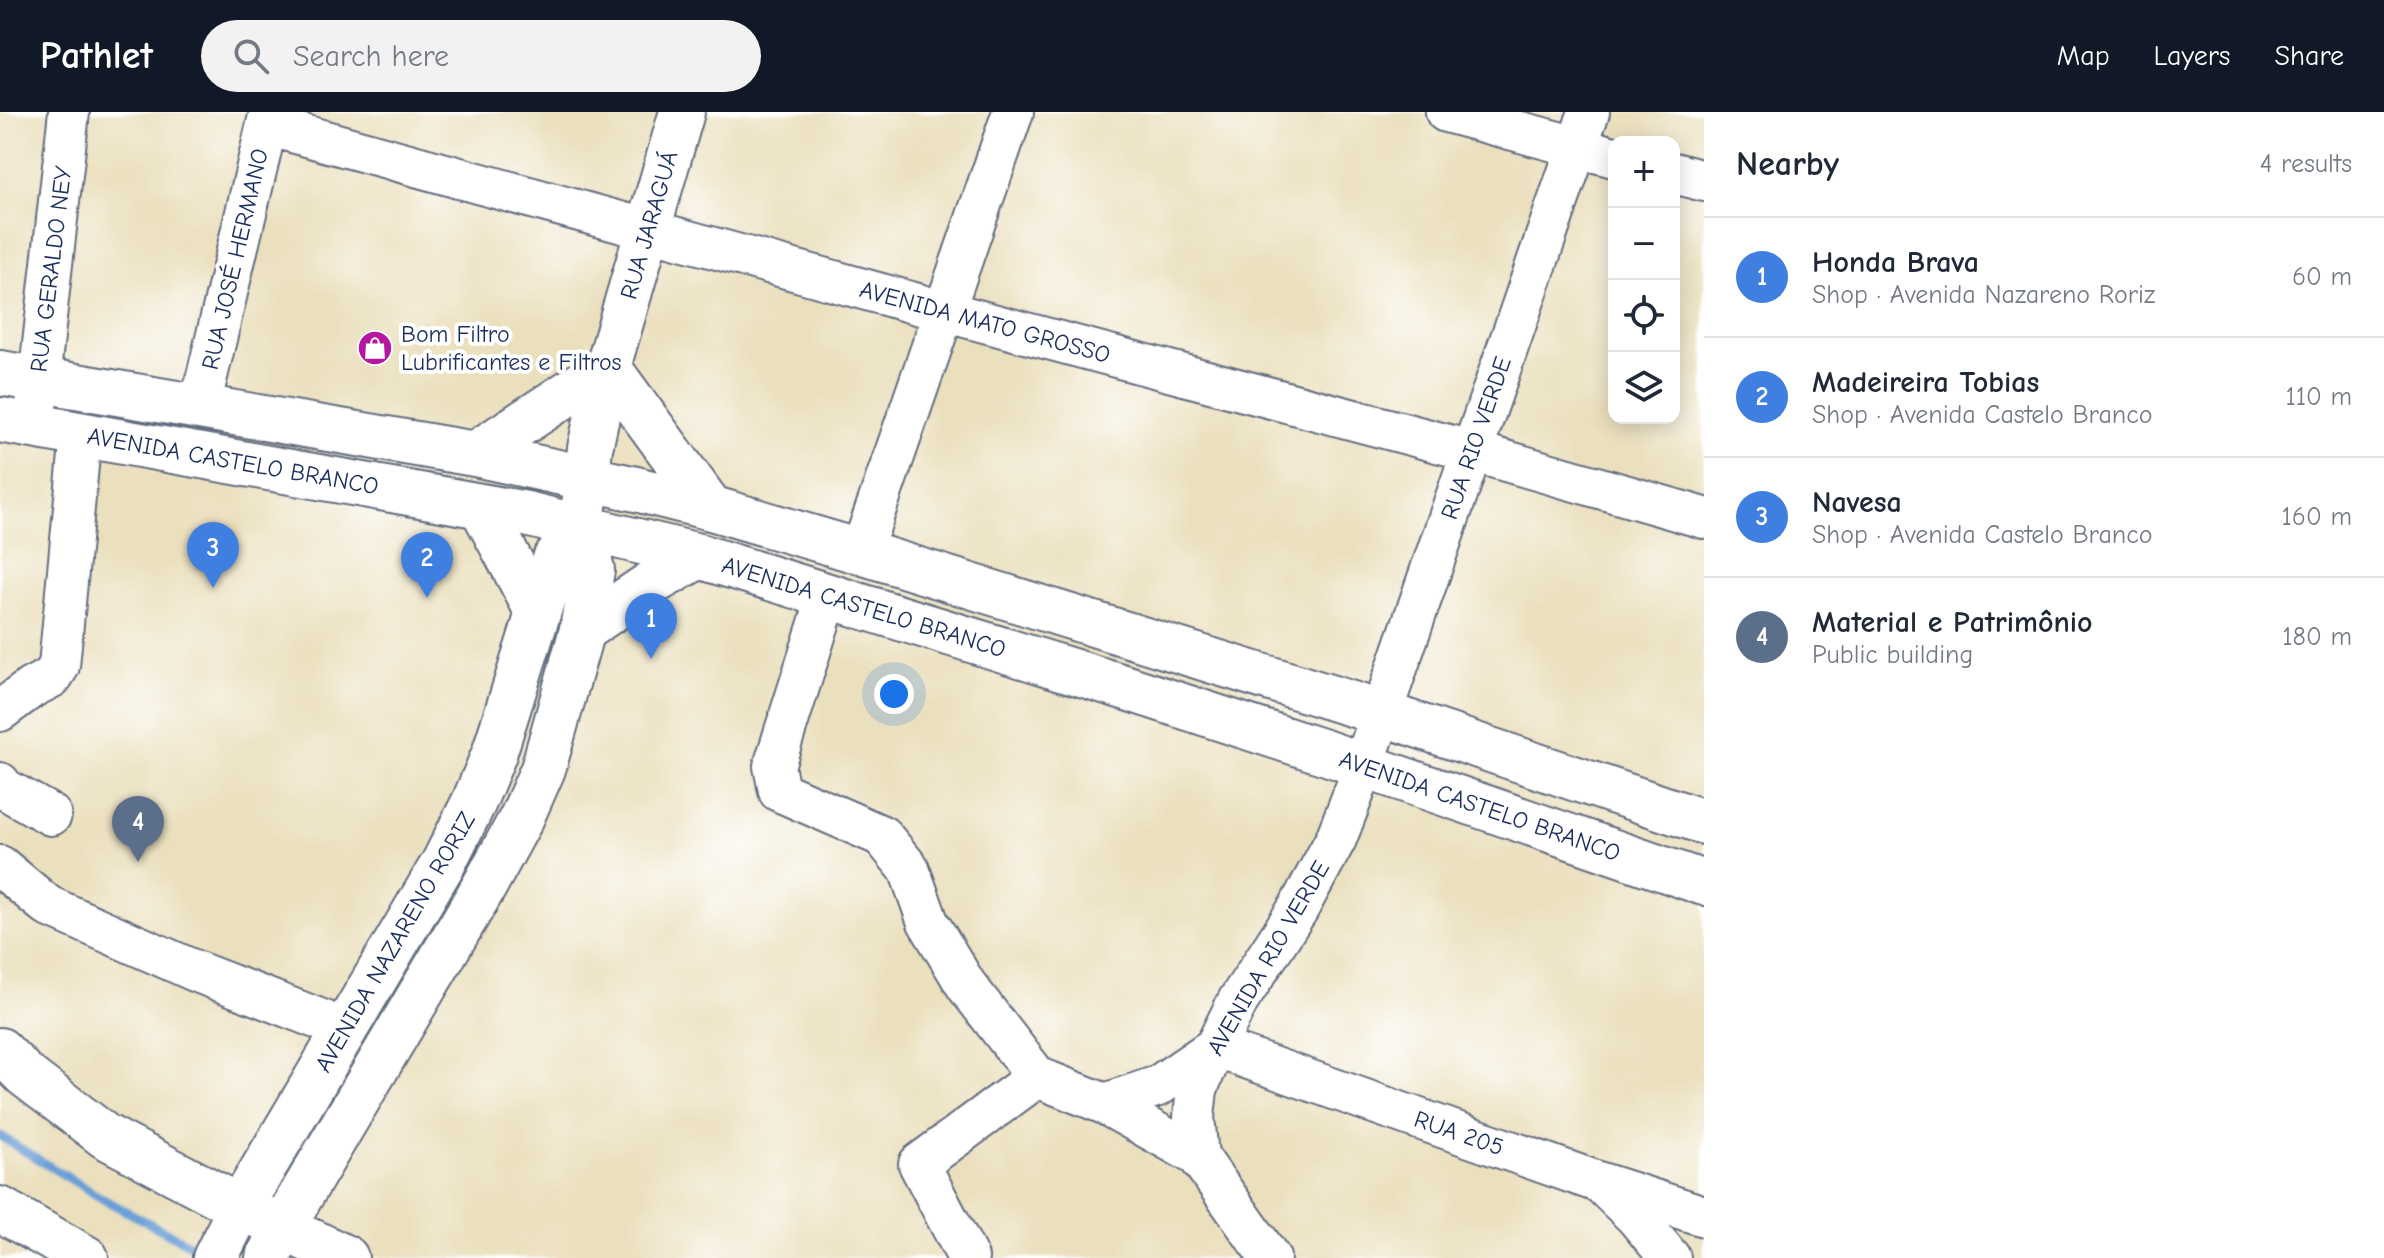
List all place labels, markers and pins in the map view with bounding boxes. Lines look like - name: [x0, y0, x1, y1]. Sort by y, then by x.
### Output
- place label: Bom Filtro Lubrificantes e Filtros: [401, 320, 621, 376]
- shop icon: Bom Filtro Lubrificantes e Filtros: [356, 329, 394, 367]
- pin: 3: [187, 522, 239, 588]
- pin: 2: [401, 532, 453, 598]
- pin: 1: [625, 593, 677, 659]
- pin: 4: [112, 796, 164, 862]

